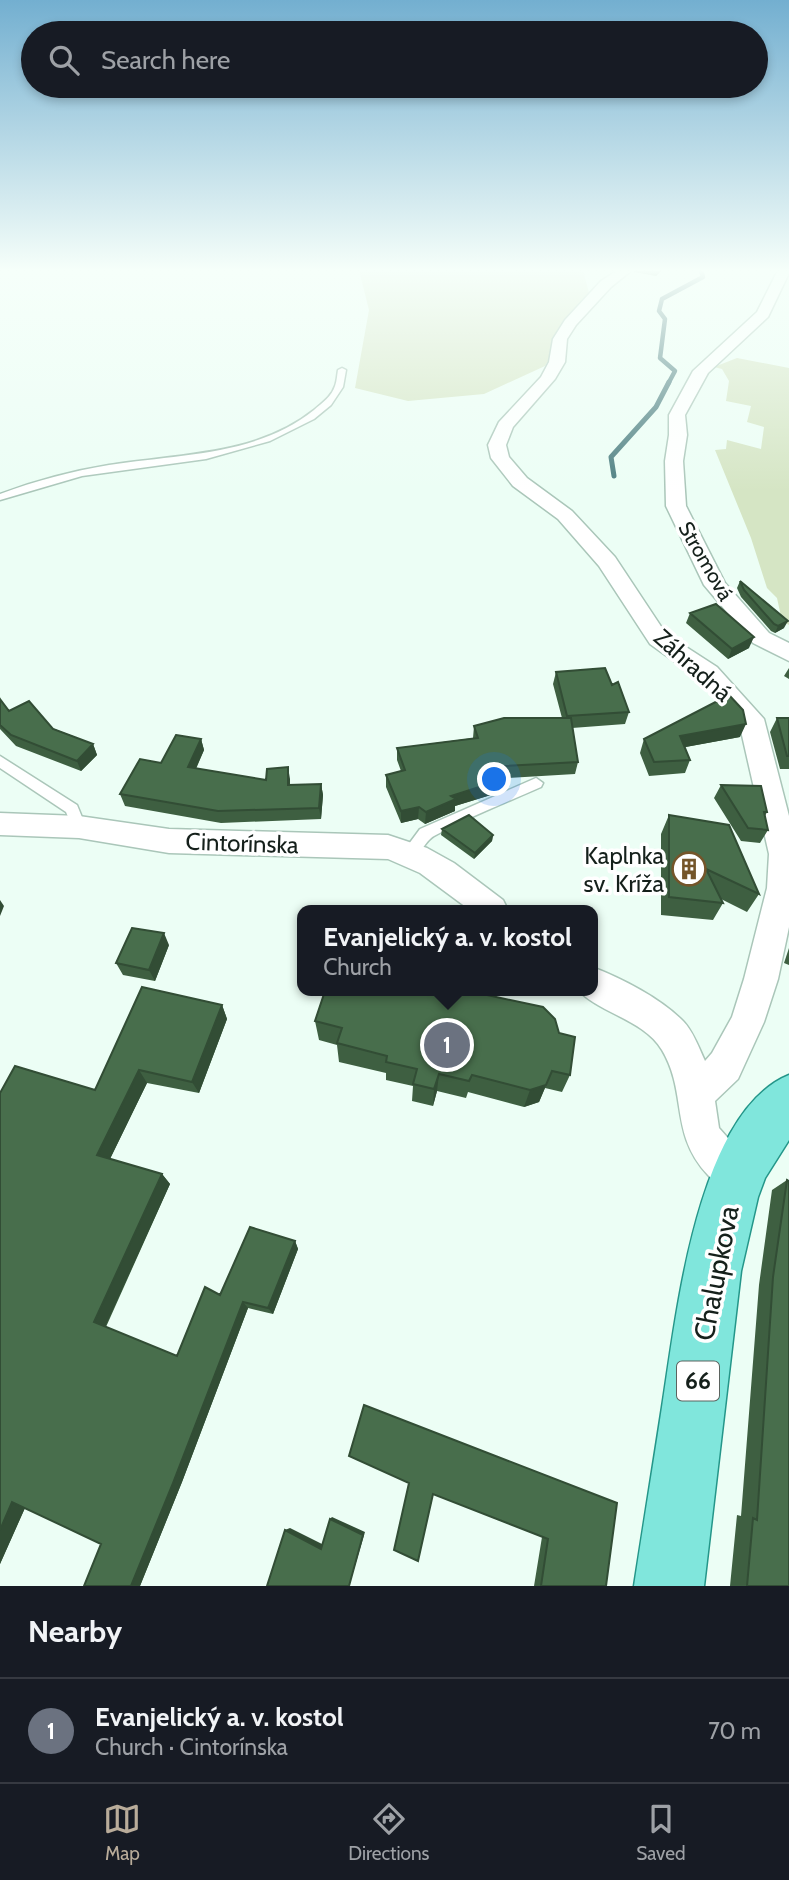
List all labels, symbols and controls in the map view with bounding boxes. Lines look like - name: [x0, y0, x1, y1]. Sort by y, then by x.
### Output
- search box: [21, 21, 768, 98]
- icon: search: [45, 41, 83, 79]
- text: Search here: [101, 44, 230, 76]
- street label: Stromová: [673, 517, 739, 605]
- street label: Záhradná: [648, 623, 738, 708]
- your location: [477, 762, 511, 796]
- street label: Cintorínska: [185, 827, 300, 859]
- place label: Kaplnka sv. Kríža: [583, 841, 664, 898]
- building icon: Kaplnka sv. Kríža: [670, 850, 708, 888]
- popup: [297, 905, 598, 996]
- text: Evanjelický a. v. kostol: [323, 921, 572, 953]
- text: Church: [323, 953, 392, 981]
- pin: 1: [424, 1019, 470, 1071]
- street label: Chalupkova: [686, 1202, 746, 1343]
- road number: 66: [677, 1362, 719, 1400]
- text: Nearby: [28, 1613, 122, 1650]
- text: Evanjelický a. v. kostol: [95, 1701, 344, 1733]
- text: 1: [47, 1717, 55, 1745]
- text: 70 m: [708, 1717, 761, 1745]
- text: Church · Cintorínska: [95, 1733, 288, 1761]
- tab: Map: [103, 1800, 141, 1865]
- tab: Directions: [348, 1800, 429, 1865]
- tab: Saved: [636, 1800, 686, 1865]

